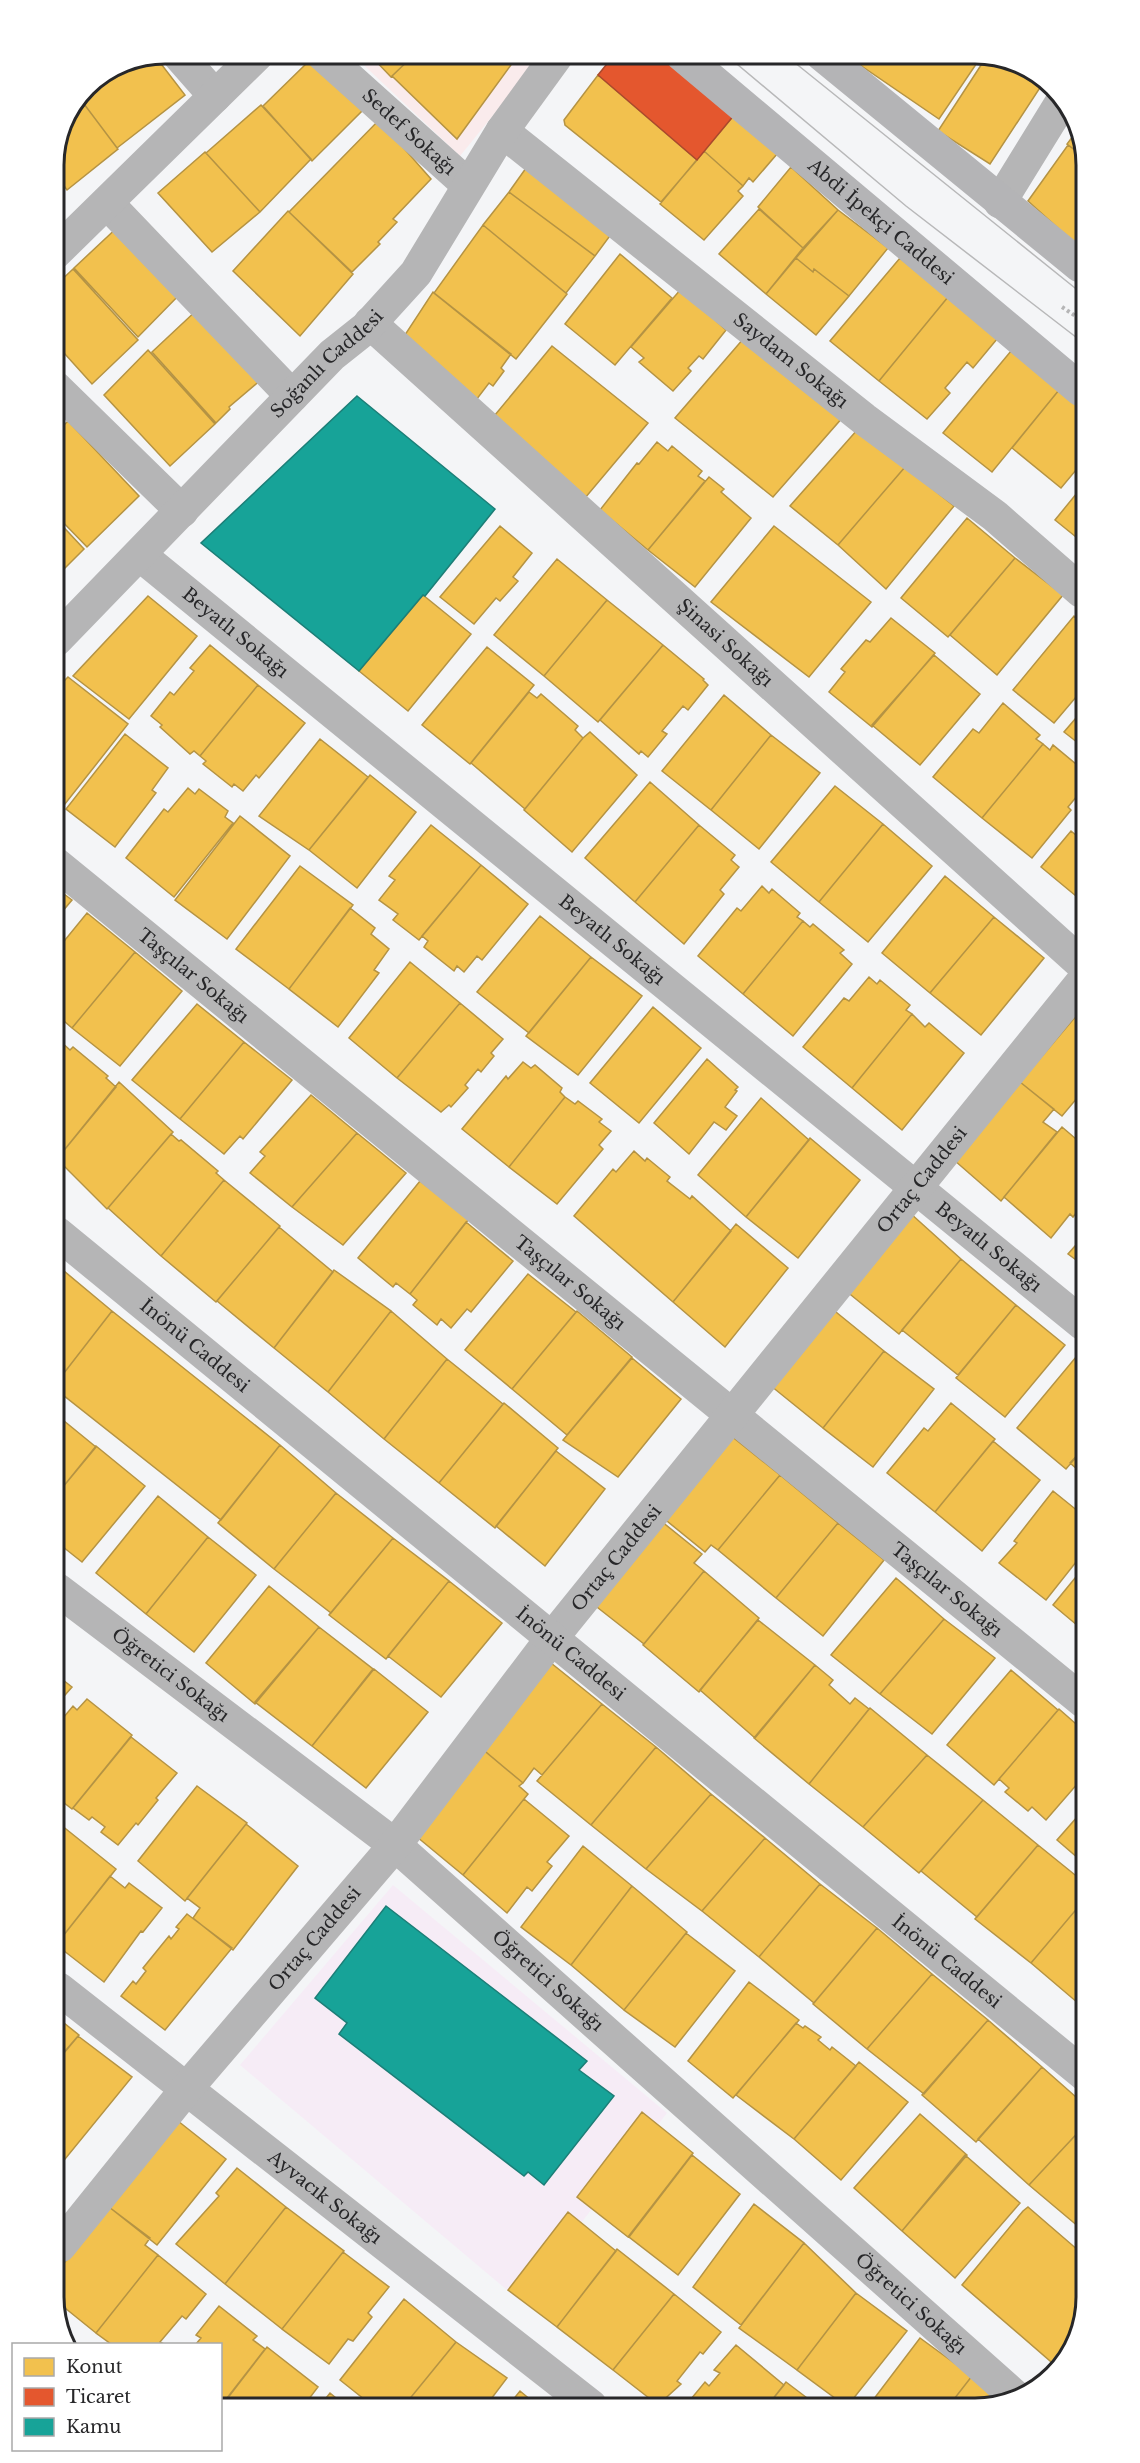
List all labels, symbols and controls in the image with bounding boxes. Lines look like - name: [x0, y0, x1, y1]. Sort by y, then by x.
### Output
- street label: Sedef Sokağı: [358, 84, 461, 180]
- street label: Abdi İpekçi Caddesi: [803, 154, 958, 289]
- street label: Soğanlı Caddesi: [266, 305, 388, 423]
- street label: Saydam Sokağı: [729, 308, 853, 413]
- street label: Beyatlı Sokağı: [178, 583, 293, 683]
- street label: Şinasi Sokağı: [673, 594, 778, 692]
- street label: Beyatlı Sokağı: [554, 890, 670, 990]
- street label: Taşçılar Sokağı: [133, 924, 253, 1028]
- street label: Ortaç Caddesi: [872, 1122, 972, 1238]
- street label: Beyatlı Sokağı: [931, 1197, 1046, 1297]
- street label: Taşçılar Sokağı: [510, 1231, 630, 1335]
- street label: İnönü Caddesi: [136, 1294, 254, 1397]
- street label: Ortaç Caddesi: [567, 1500, 666, 1616]
- street label: Taşçılar Sokağı: [886, 1538, 1007, 1642]
- street label: İnönü Caddesi: [512, 1602, 630, 1705]
- street label: Öğretici Sokağı: [107, 1623, 234, 1727]
- street label: Ortaç Caddesi: [264, 1882, 365, 1996]
- street label: İnönü Caddesi: [888, 1910, 1006, 2013]
- street label: Öğretici Sokağı: [487, 1925, 608, 2036]
- street label: Ayvacık Sokağı: [263, 2146, 386, 2249]
- street label: Öğretici Sokağı: [851, 2248, 971, 2359]
- legend: [12, 2343, 222, 2451]
- text: Konut: [66, 2356, 123, 2378]
- text: Ticaret: [66, 2386, 131, 2408]
- text: Kamu: [66, 2416, 121, 2438]

